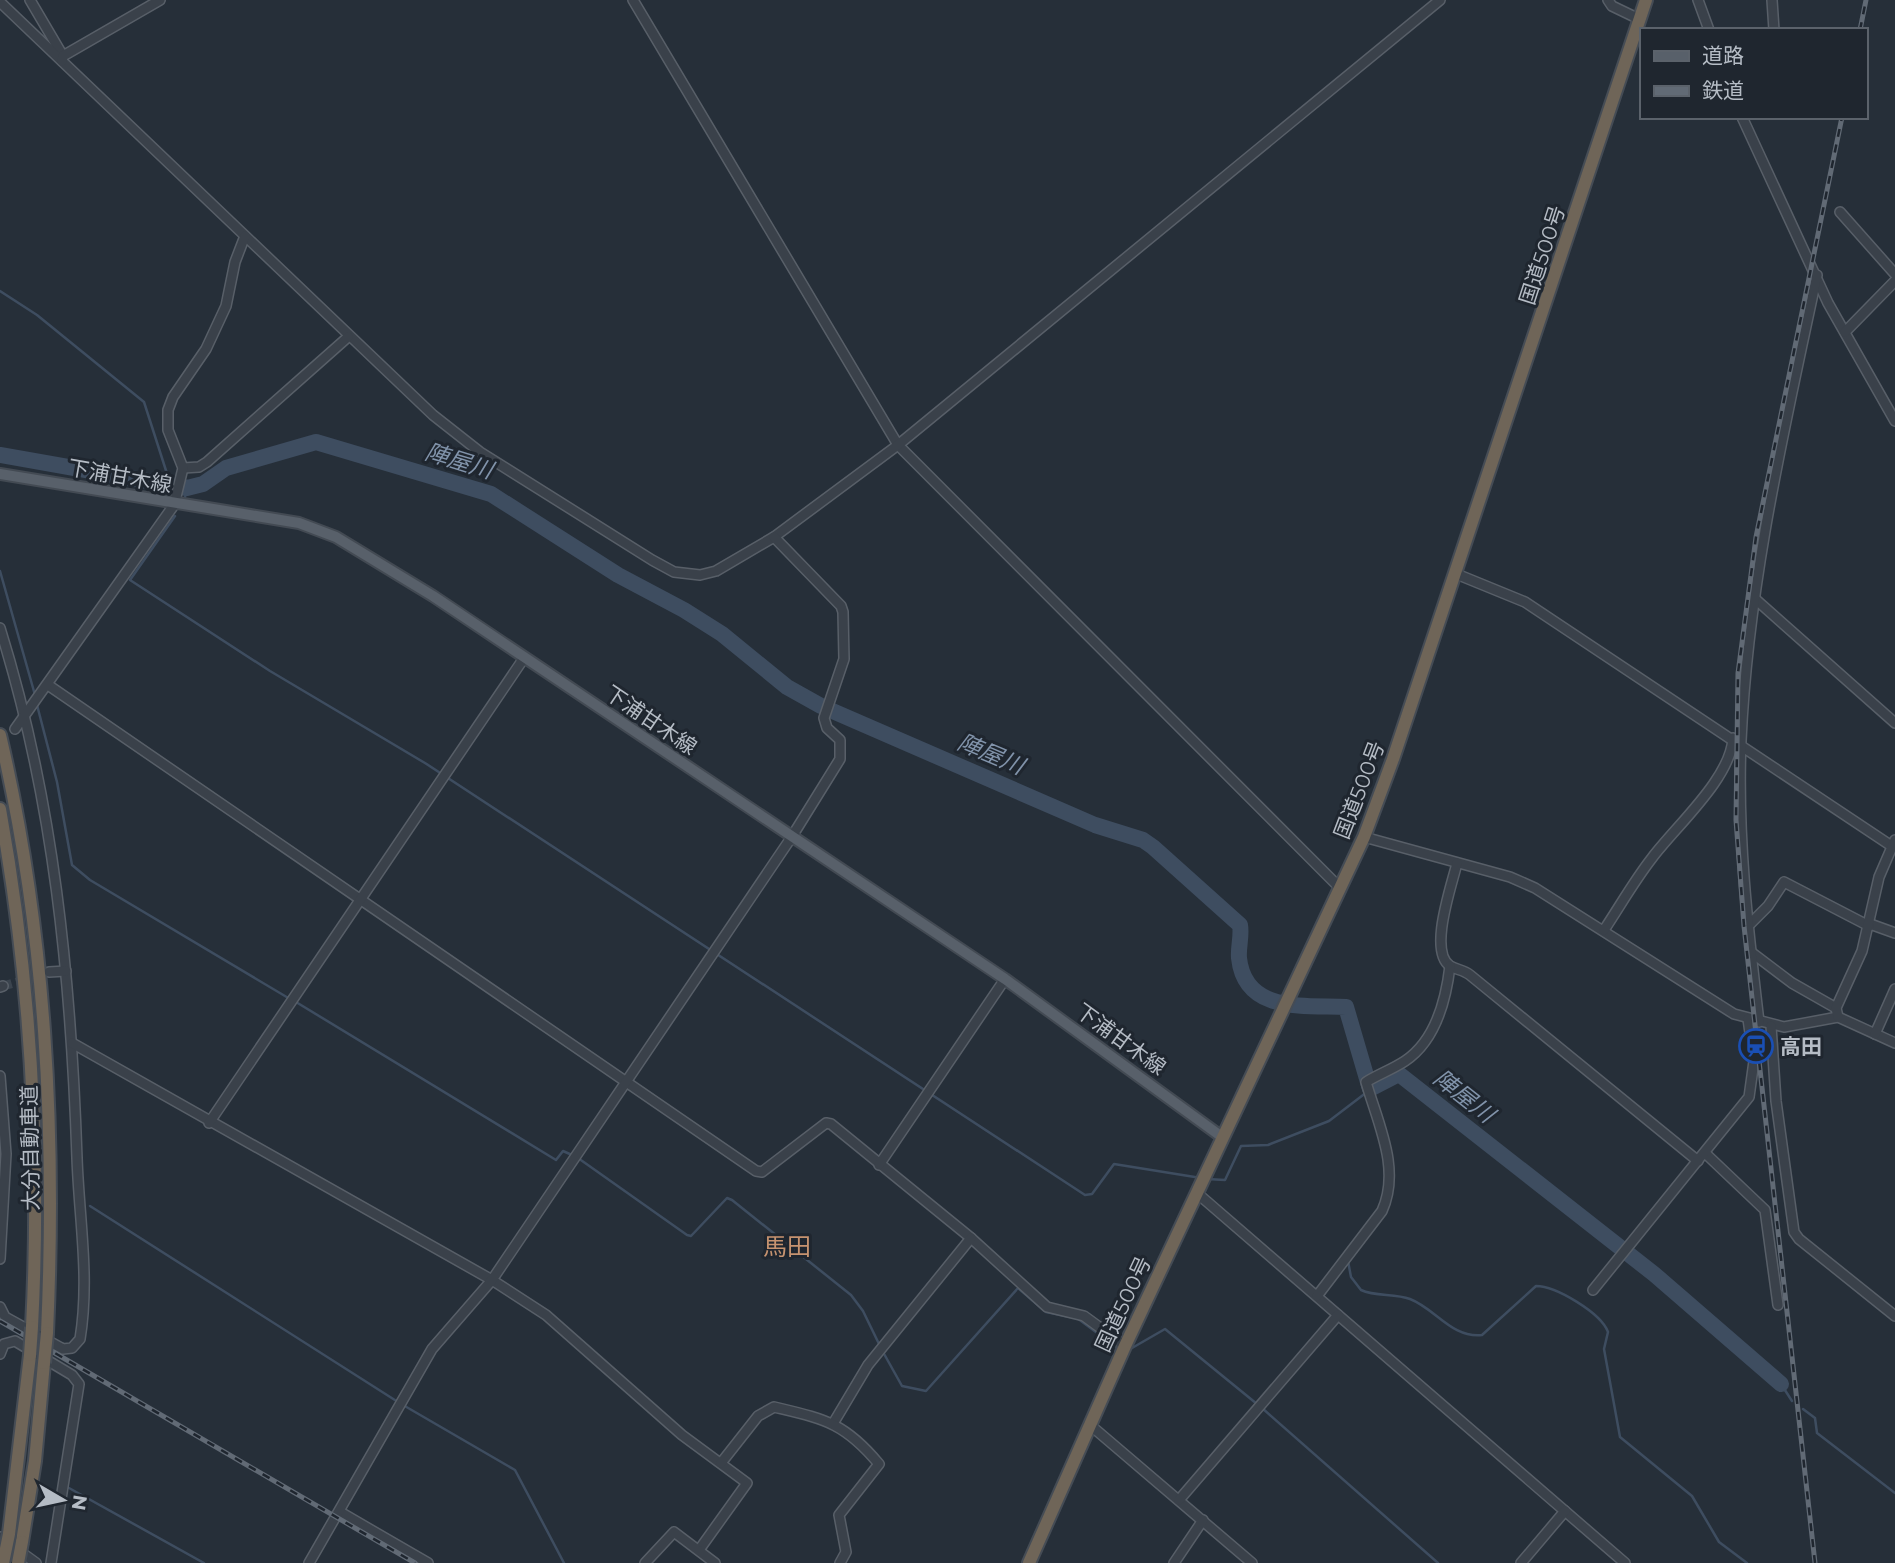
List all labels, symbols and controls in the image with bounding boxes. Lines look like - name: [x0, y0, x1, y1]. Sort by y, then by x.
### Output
- legend: [1640, 28, 1867, 119]
- text: 道路: [1702, 43, 1744, 68]
- text: 鉄道: [1702, 78, 1744, 103]
- street label: 国道500号: [1514, 202, 1570, 308]
- water label: 陣屋川: [422, 438, 499, 485]
- street label: 下浦甘木線: [66, 455, 174, 497]
- street label: 下浦甘木線: [600, 680, 702, 760]
- water label: 陣屋川: [954, 728, 1031, 782]
- street label: 国道500号: [1329, 738, 1389, 842]
- street label: 下浦甘木線: [1071, 998, 1171, 1080]
- station icon: 高田: [1737, 1027, 1775, 1065]
- place label: 高田: [1780, 1034, 1822, 1059]
- water label: 陣屋川: [1428, 1064, 1502, 1130]
- street label: 大分自動車道: [16, 1085, 44, 1211]
- district label: 馬田: [763, 1232, 811, 1261]
- street label: 国道500号: [1090, 1252, 1156, 1356]
- north arrow: [28, 1465, 98, 1535]
- text: N: [67, 1493, 92, 1512]

